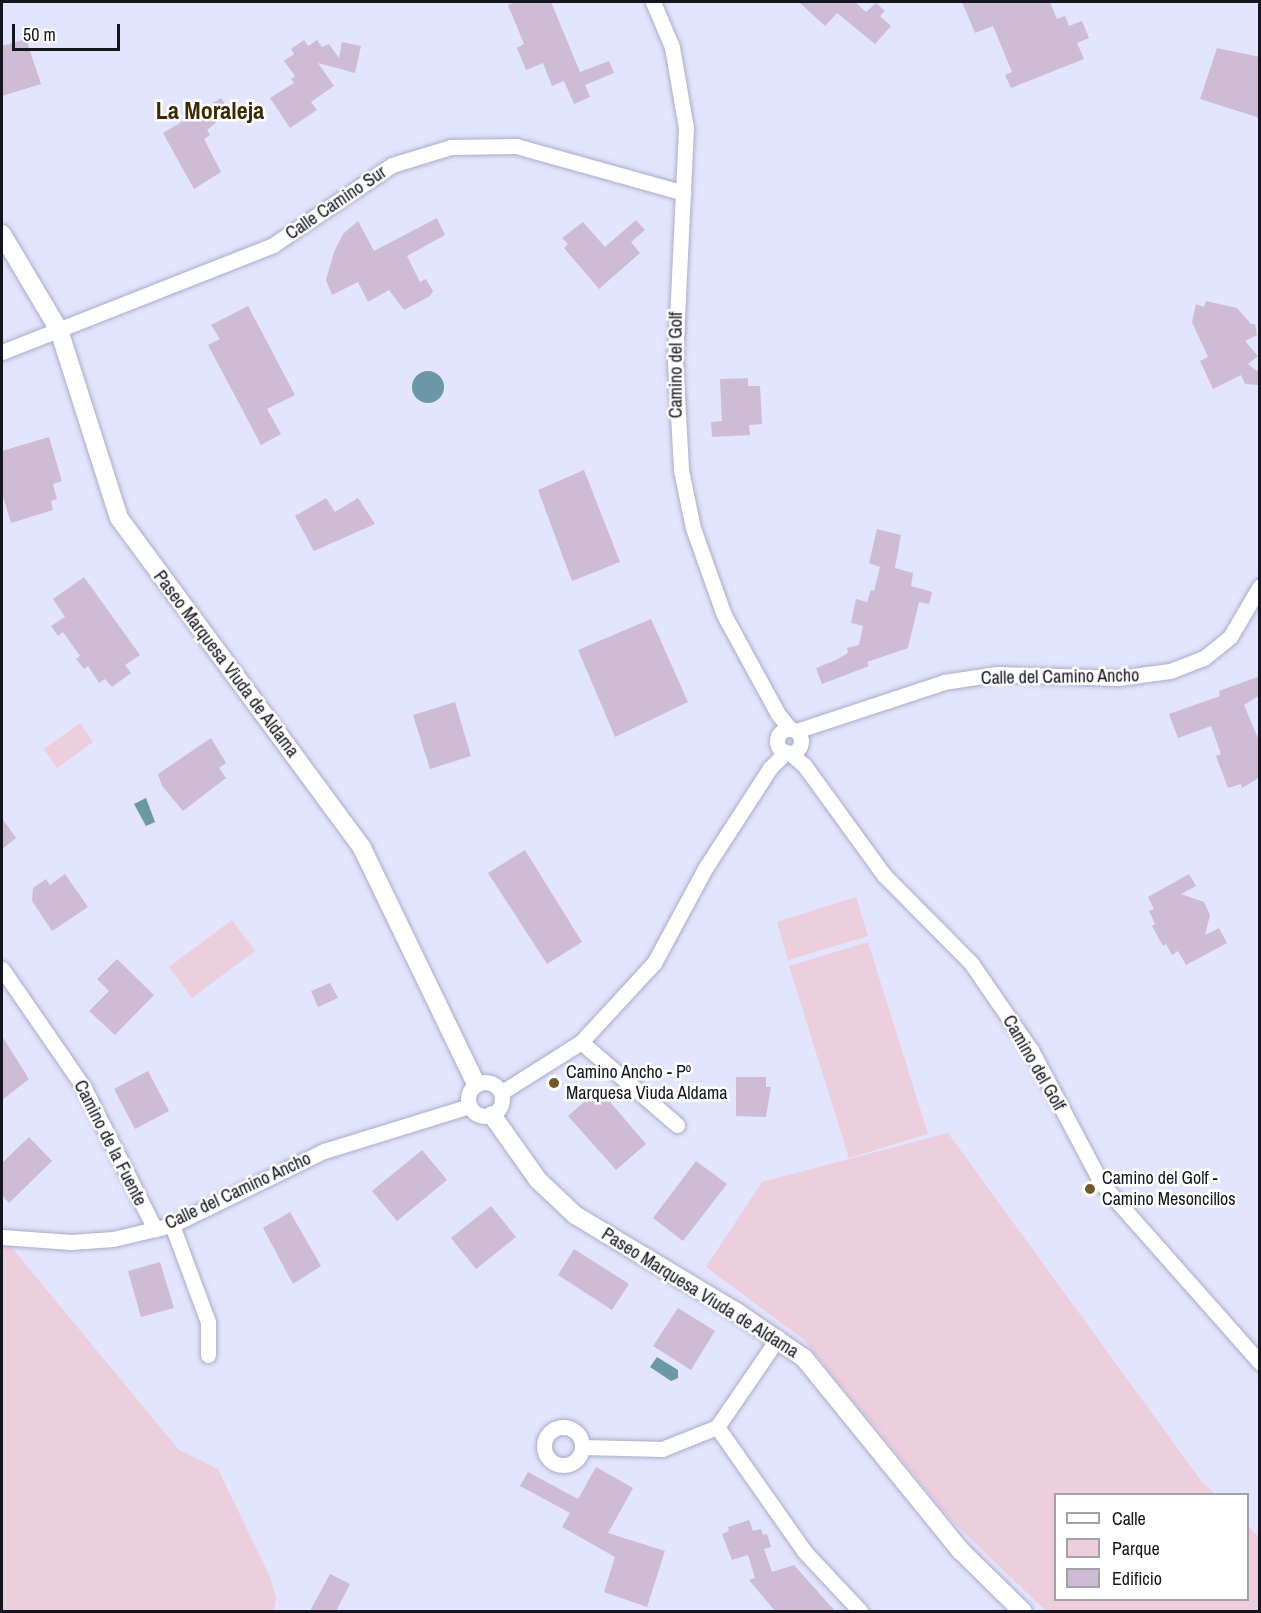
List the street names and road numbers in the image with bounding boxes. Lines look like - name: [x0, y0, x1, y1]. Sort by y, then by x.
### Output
- street label: Calle Camino Sur: [282, 161, 390, 245]
- street label: Camino del Golf: [665, 312, 687, 418]
- street label: Paseo Marquesa Viuda de Aldama: [149, 566, 303, 762]
- street label: Calle del Camino Ancho: [980, 665, 1140, 689]
- street label: Camino del Golf: [998, 1011, 1070, 1115]
- street label: Camino de la Fuente: [69, 1077, 151, 1209]
- street label: Calle del Camino Ancho: [161, 1148, 315, 1234]
- street label: Paseo Marquesa Viuda de Aldama: [597, 1223, 803, 1363]

